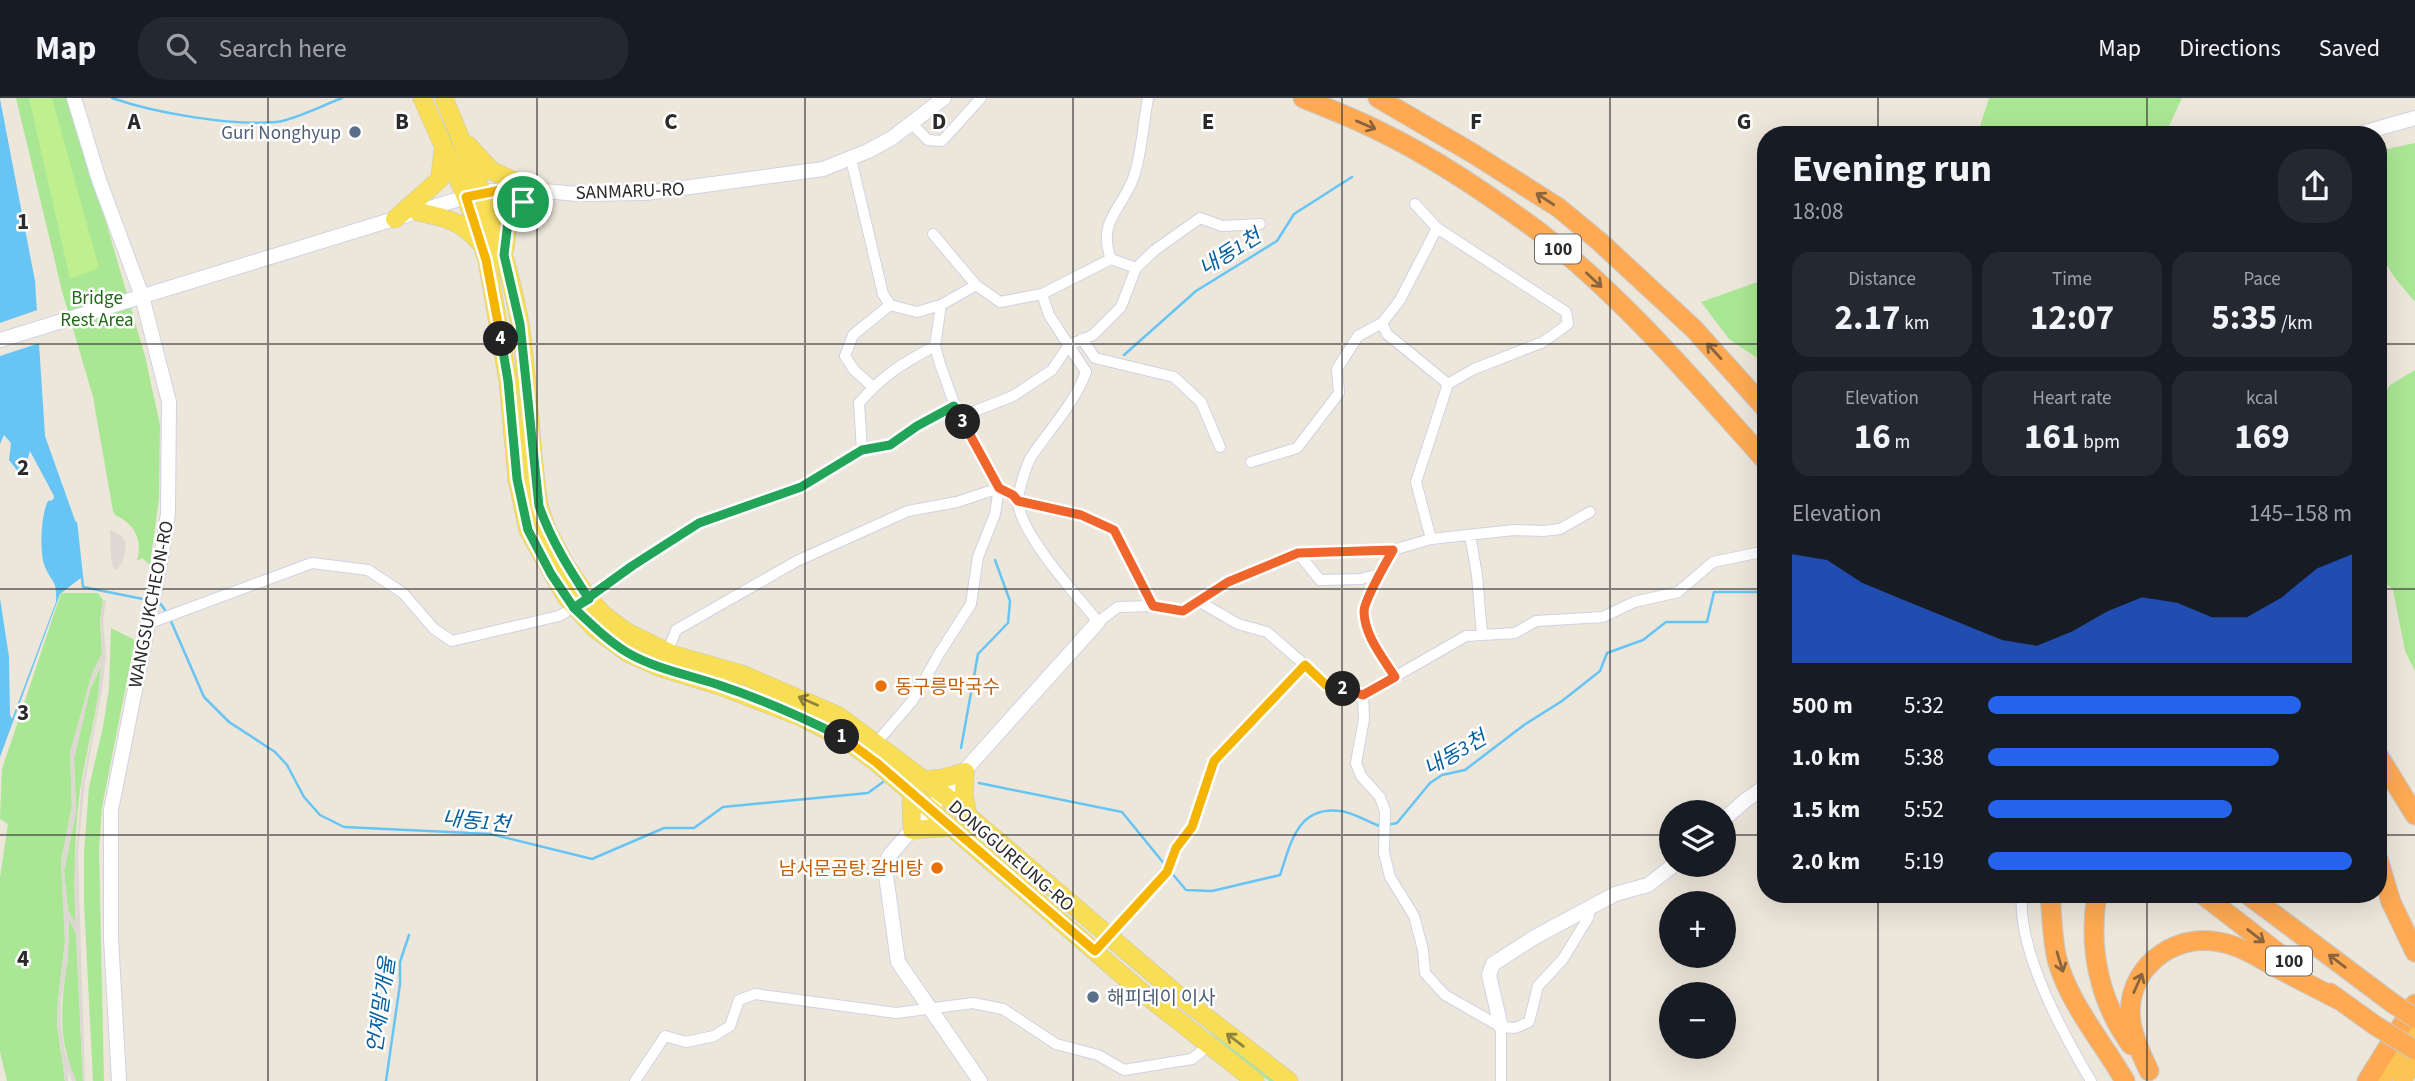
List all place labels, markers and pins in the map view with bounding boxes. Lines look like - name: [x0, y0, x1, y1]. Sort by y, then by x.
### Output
- place label: Guri Nonghyup: [221, 120, 341, 147]
- marker: Guri Nonghyup: [347, 124, 363, 140]
- pin: [493, 172, 553, 232]
- pin: 4: [484, 322, 518, 356]
- pin: 3: [946, 404, 981, 440]
- pin: 2: [1326, 672, 1360, 706]
- place label: 동구릉막국수: [895, 674, 1000, 701]
- marker: 동구릉막국수: [873, 678, 889, 694]
- pin: 1: [824, 720, 860, 754]
- place label: 남서문곰탕.갈비탕: [778, 856, 924, 883]
- marker: 남서문곰탕.갈비탕: [929, 860, 945, 876]
- place label: 해피데이 이사: [1107, 985, 1216, 1012]
- marker: 해피데이 이사: [1085, 989, 1101, 1005]

